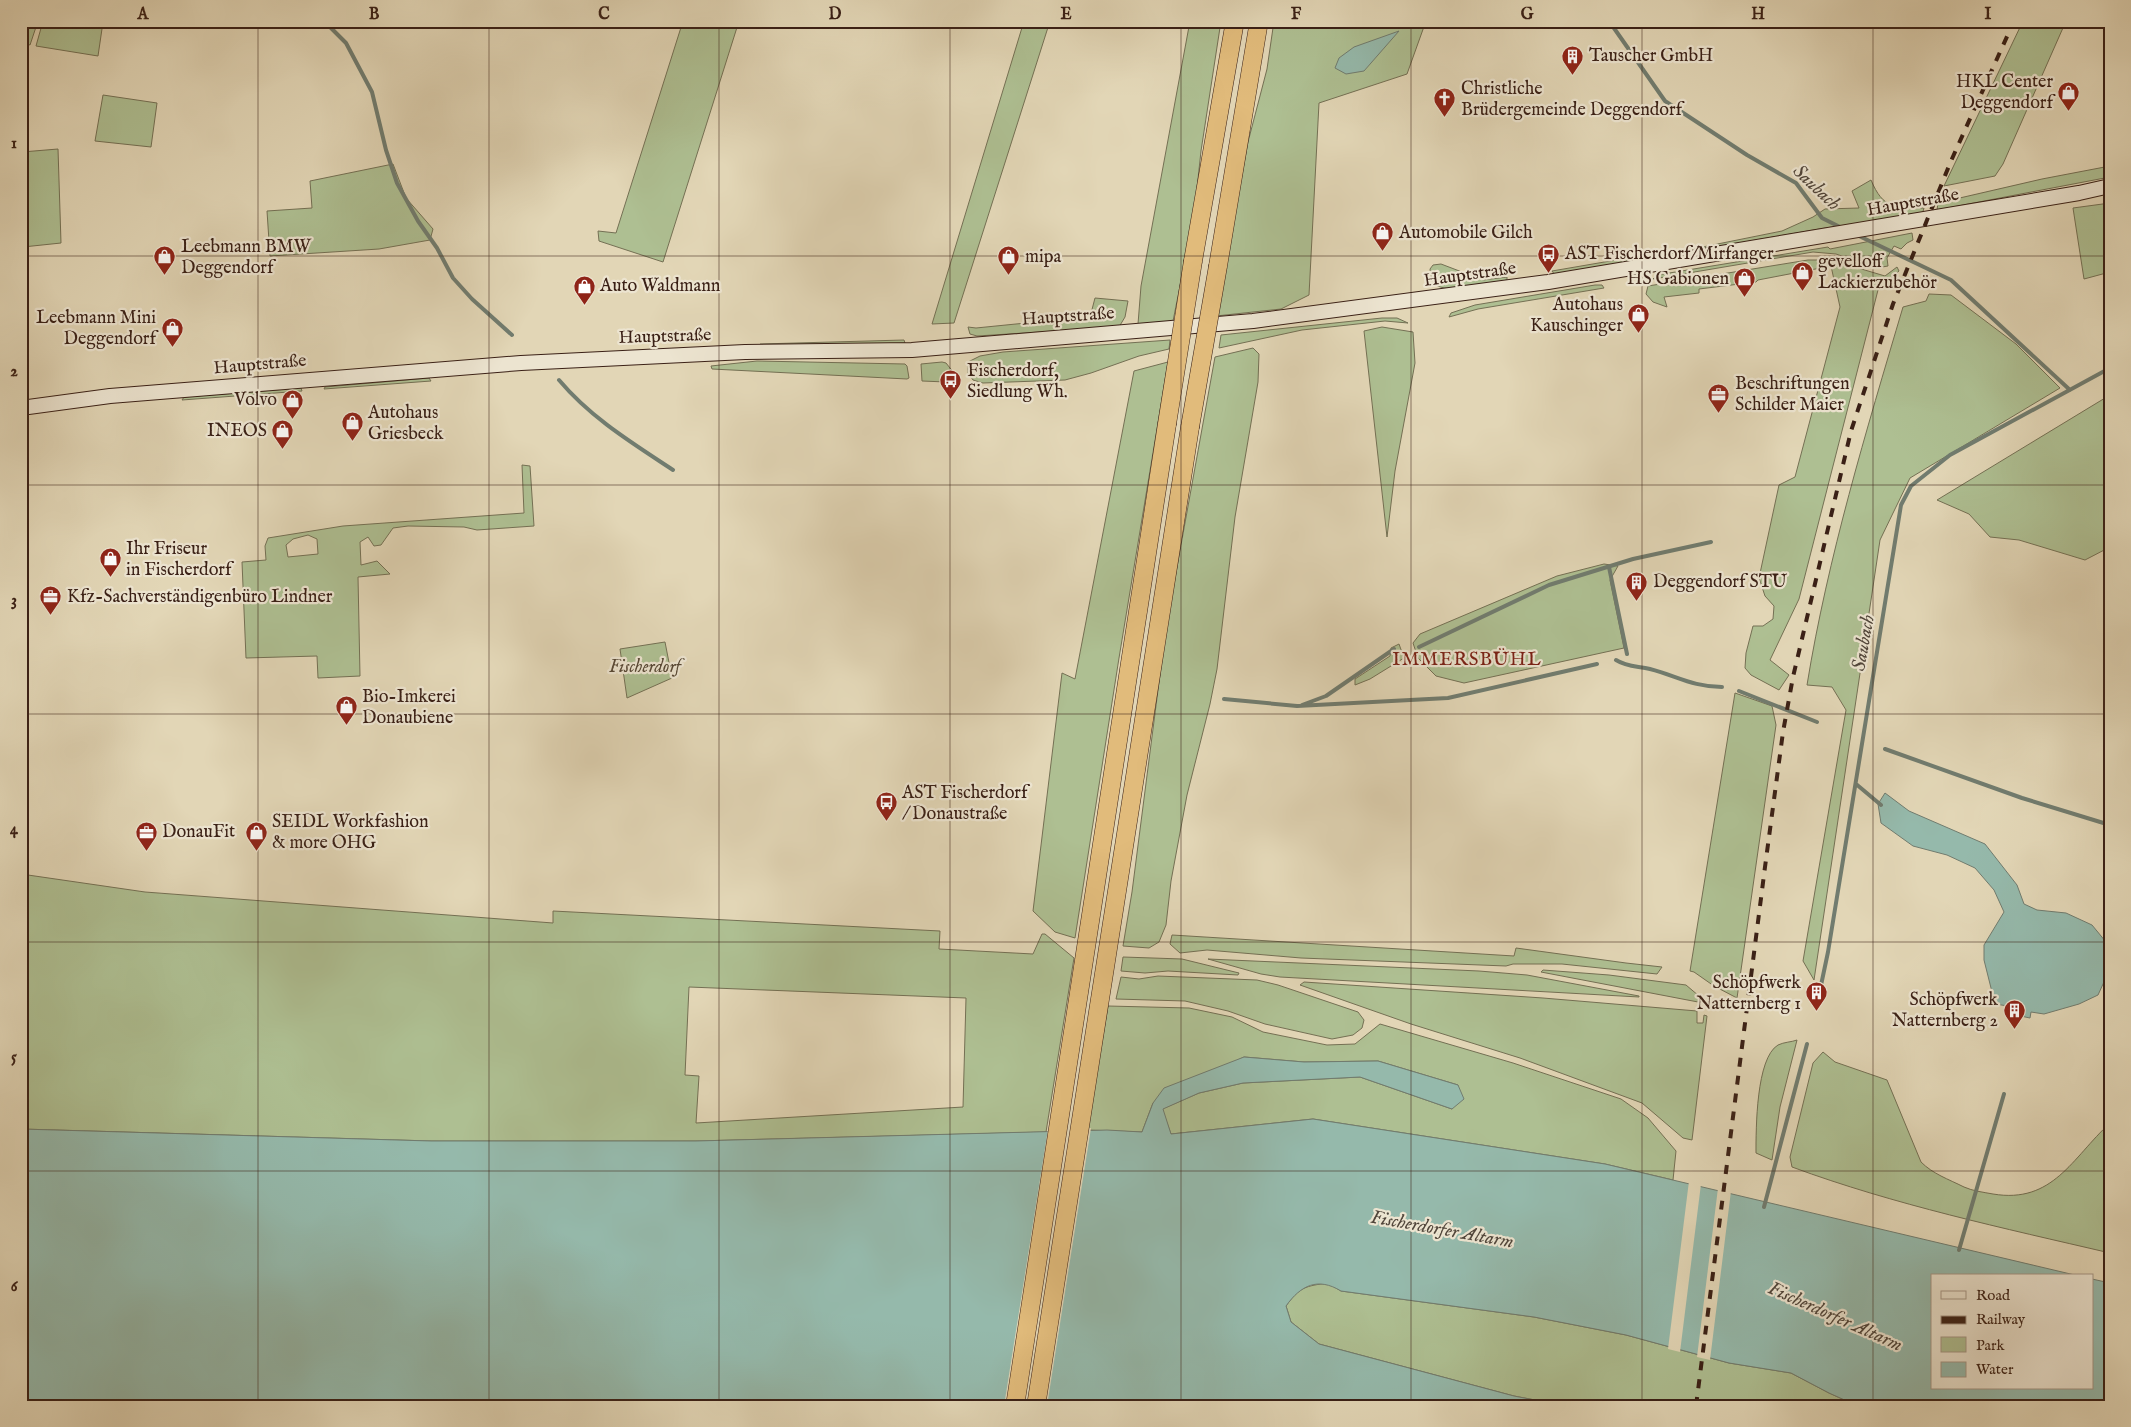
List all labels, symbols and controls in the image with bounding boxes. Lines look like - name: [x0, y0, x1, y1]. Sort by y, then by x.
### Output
- text: A: [137, 5, 150, 25]
- text: B: [369, 5, 380, 25]
- text: C: [598, 5, 610, 25]
- text: D: [829, 5, 842, 25]
- text: E: [1060, 5, 1072, 25]
- text: F: [1291, 5, 1302, 25]
- text: G: [1521, 5, 1534, 25]
- text: H: [1751, 5, 1765, 25]
- text: I: [1985, 5, 1992, 25]
- building icon: Tauscher GmbH: [1561, 44, 1585, 75]
- place label: Tauscher GmbH: [1589, 45, 1713, 68]
- place label: HKL Center Deggendorf: [1956, 71, 2056, 115]
- place label: Christliche Brüdergemeinde Deggendorf: [1461, 78, 1686, 122]
- shop icon: HKL Center Deggendorf: [2057, 80, 2081, 111]
- church icon: Christliche Brüdergemeinde Deggendorf: [1433, 87, 1457, 118]
- text: 1: [11, 134, 17, 154]
- water label: Saubach: [1787, 160, 1845, 216]
- street label: Hauptstraße: [1865, 184, 1961, 222]
- shop icon: Automobile Gilch: [1371, 221, 1395, 252]
- place label: Automobile Gilch: [1398, 222, 1533, 245]
- place label: Leebmann BMW Deggendorf: [181, 236, 312, 280]
- bus stop icon: AST Fischerdorf/Mirfanger: [1537, 242, 1561, 273]
- place label: AST Fischerdorf/Mirfanger: [1564, 243, 1774, 266]
- shop icon: Leebmann BMW Deggendorf: [153, 245, 177, 276]
- shop icon: mipa: [997, 245, 1021, 276]
- place label: mipa: [1025, 246, 1061, 269]
- place label: gevelloff Lackierzubehör: [1818, 251, 1937, 295]
- street label: Hauptstraße: [1422, 257, 1518, 293]
- shop icon: gevelloff Lackierzubehör: [1790, 260, 1814, 291]
- shop icon: HS Gabionen: [1733, 267, 1757, 298]
- place label: HS Gabionen: [1627, 268, 1729, 291]
- shop icon: Auto Waldmann: [572, 274, 596, 305]
- place label: Auto Waldmann: [599, 275, 721, 298]
- place label: Autohaus Kauschinger: [1530, 294, 1623, 338]
- street label: Hauptstraße: [1021, 302, 1115, 332]
- shop icon: Autohaus Kauschinger: [1627, 303, 1651, 334]
- place label: Leebmann Mini Deggendorf: [36, 307, 159, 351]
- shop icon: Leebmann Mini Deggendorf: [160, 316, 184, 347]
- street label: Hauptstraße: [618, 324, 712, 350]
- street label: Hauptstraße: [213, 349, 307, 381]
- place label: Fischerdorf, Siedlung Wh.: [967, 360, 1068, 404]
- text: 2: [10, 362, 18, 382]
- bus stop icon: Fischerdorf, Siedlung Wh.: [939, 369, 963, 400]
- place label: Beschriftungen Schilder Maier: [1735, 373, 1850, 417]
- office icon: Beschriftungen Schilder Maier: [1707, 382, 1731, 413]
- shop icon: Volvo: [281, 388, 305, 419]
- place label: Volvo: [233, 389, 277, 412]
- place label: Autohaus Griesbeck: [367, 402, 444, 446]
- shop icon: Autohaus Griesbeck: [340, 411, 364, 442]
- shop icon: INEOS: [271, 419, 295, 450]
- place label: INEOS: [207, 420, 267, 443]
- place label: Ihr Friseur in Fischerdorf: [126, 538, 235, 582]
- shop icon: Ihr Friseur in Fischerdorf: [98, 547, 122, 578]
- building icon: Deggendorf STU: [1625, 570, 1649, 601]
- place label: Deggendorf STU: [1653, 571, 1788, 594]
- office icon: Kfz-Sachverständigenbüro Lindner: [39, 585, 63, 616]
- place label: Kfz-Sachverständigenbüro Lindner: [67, 586, 333, 609]
- text: 3: [11, 591, 17, 611]
- water label: Saubach: [1847, 613, 1881, 673]
- district label: IMMERSBÜHL: [1392, 648, 1542, 672]
- park label: Fischerdorf: [609, 656, 686, 679]
- place label: Bio-Imkerei Donaubiene: [362, 686, 456, 730]
- shop icon: Bio-Imkerei Donaubiene: [334, 695, 358, 726]
- place label: AST Fischerdorf / Donaustraße: [901, 782, 1031, 826]
- bus stop icon: AST Fischerdorf / Donaustraße: [874, 791, 898, 822]
- place label: SEIDL Workfashion & more OHG: [272, 811, 429, 855]
- text: 4: [10, 820, 19, 840]
- office icon: DonauFit: [134, 820, 158, 851]
- shop icon: SEIDL Workfashion & more OHG: [244, 820, 268, 851]
- place label: DonauFit: [162, 821, 235, 844]
- place label: Schöpfwerk Natternberg 1: [1696, 972, 1801, 1016]
- building icon: Schöpfwerk Natternberg 1: [1805, 981, 1829, 1012]
- place label: Schöpfwerk Natternberg 2: [1892, 989, 1998, 1033]
- building icon: Schöpfwerk Natternberg 2: [2002, 998, 2026, 1029]
- text: 5: [11, 1048, 17, 1068]
- water label: Fischerdorfer Altarm: [1369, 1206, 1515, 1254]
- legend: [1931, 1274, 2094, 1390]
- text: 6: [11, 1277, 19, 1297]
- water label: Fischerdorfer Altarm: [1764, 1277, 1906, 1357]
- text: Road: [1976, 1286, 2011, 1305]
- text: Railway: [1976, 1310, 2026, 1329]
- text: Park: [1976, 1336, 2006, 1355]
- text: Water: [1976, 1360, 2014, 1379]

